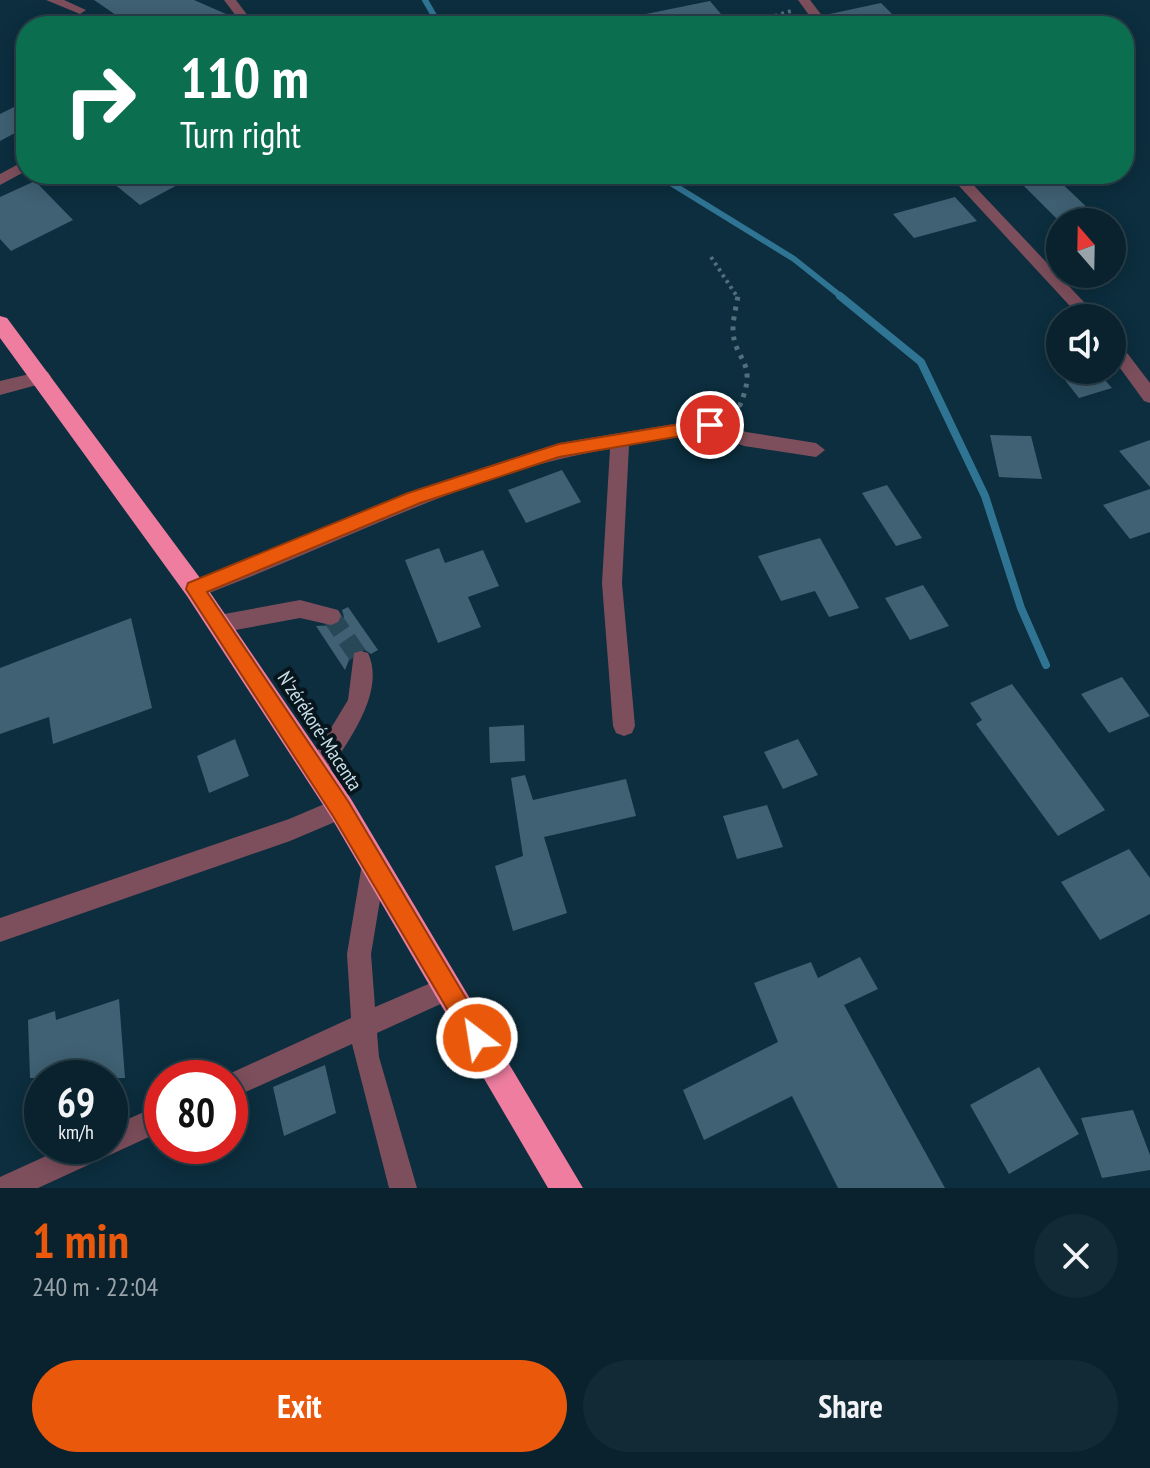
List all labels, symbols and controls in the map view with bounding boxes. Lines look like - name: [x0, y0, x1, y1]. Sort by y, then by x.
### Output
- text: 110 m: [180, 41, 309, 113]
- icon: right: [48, 48, 152, 152]
- text: Turn right: [180, 111, 301, 158]
- north arrow: [1046, 208, 1126, 288]
- map controls: [1046, 208, 1126, 384]
- button: sound: [1046, 304, 1126, 384]
- pin: [676, 391, 744, 459]
- icon: arrive: [688, 403, 732, 447]
- street label: N'zérékoré-Macenta: [272, 666, 368, 796]
- position arrow: [435, 996, 519, 1080]
- speed limit sign: 80: [144, 1060, 248, 1164]
- text: 69: [57, 1076, 95, 1128]
- text: km/h: [58, 1119, 94, 1145]
- text: 1 min: [32, 1209, 129, 1271]
- button: close: [1034, 1214, 1118, 1298]
- text: 240 m · 22:04: [32, 1270, 158, 1303]
- button: Exit: [32, 1360, 567, 1452]
- button: Share: [583, 1360, 1118, 1452]

